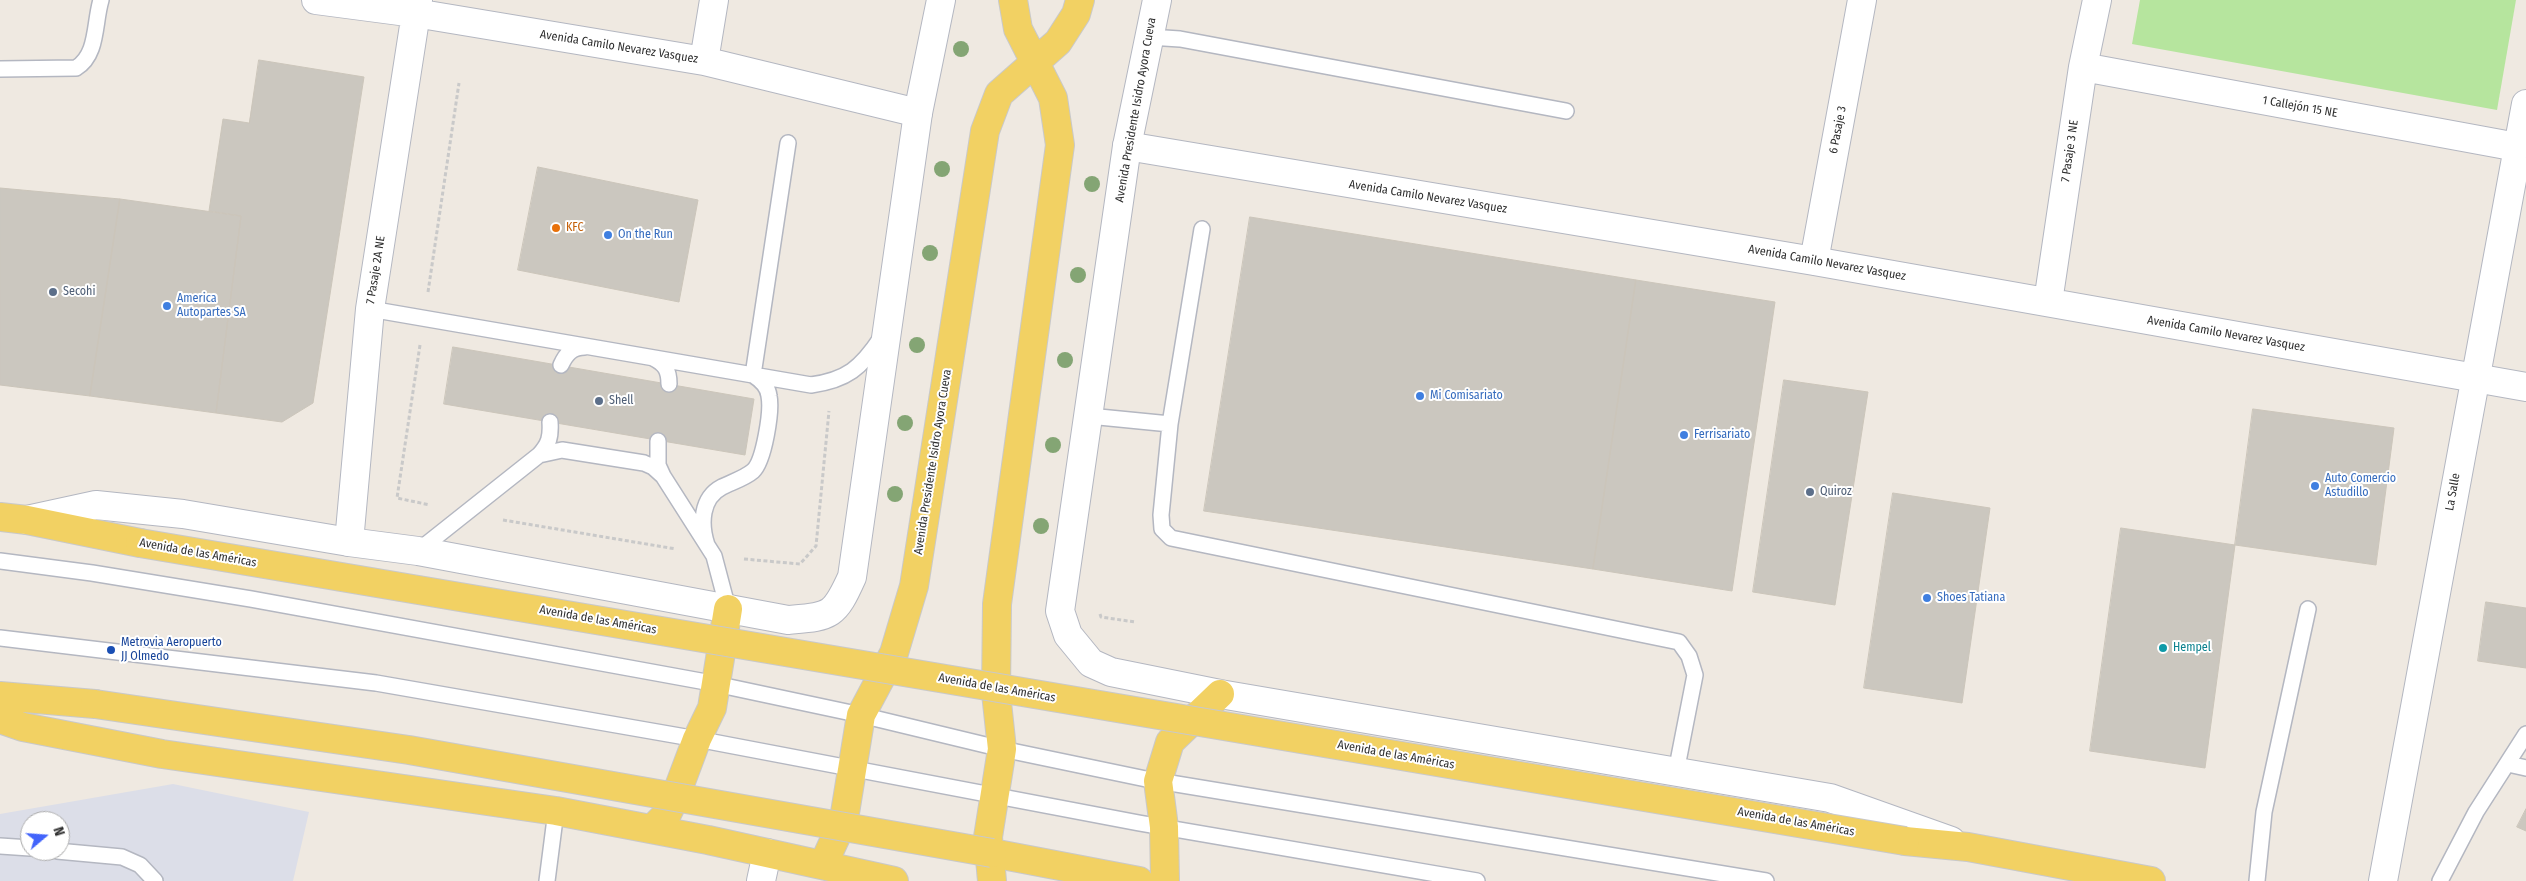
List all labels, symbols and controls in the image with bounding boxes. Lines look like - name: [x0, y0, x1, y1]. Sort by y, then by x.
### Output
- street label: Avenida Presidente Isidro Ayora Cueva: [1113, 16, 1159, 204]
- street label: Avenida Camilo Nevarez Vasquez: [539, 27, 699, 67]
- street label: 1 Callejón 15 NE: [2261, 93, 2339, 121]
- street label: 6 Pasaje 3: [1826, 105, 1850, 155]
- street label: 7 Pasaje 3 NE: [2058, 119, 2082, 183]
- street label: Avenida Camilo Nevarez Vasquez: [1348, 177, 1508, 217]
- place label: KFC: [566, 221, 583, 235]
- marker: KFC: [550, 222, 562, 234]
- place label: On the Run: [618, 228, 673, 242]
- marker: On the Run: [602, 229, 614, 241]
- street label: 7 Pasaje 2A NE: [363, 235, 389, 305]
- street label: Avenida Camilo Nevarez Vasquez: [1747, 242, 1907, 284]
- place label: Secohi: [63, 285, 95, 299]
- marker: Secohi: [47, 286, 59, 298]
- place label: America Autopartes SA: [177, 292, 246, 320]
- marker: America Autopartes SA: [161, 300, 173, 312]
- street label: Avenida Camilo Nevarez Vasquez: [2146, 313, 2306, 355]
- street label: Avenida Presidente Isidro Ayora Cueva: [911, 368, 955, 556]
- place label: Mi Comisariato: [1430, 389, 1503, 403]
- marker: Mi Comisariato: [1414, 390, 1426, 402]
- place label: Shell: [609, 394, 634, 408]
- marker: Shell: [593, 395, 605, 407]
- place label: Ferrisariato: [1694, 428, 1750, 442]
- marker: Ferrisariato: [1678, 429, 1690, 441]
- place label: Auto Comercio Astudillo: [2325, 472, 2396, 500]
- street label: La Salle: [2443, 472, 2463, 512]
- marker: Auto Comercio Astudillo: [2309, 480, 2321, 492]
- place label: Quiroz: [1820, 485, 1852, 499]
- marker: Quiroz: [1804, 486, 1816, 498]
- street label: Avenida de las Américas: [138, 536, 258, 570]
- place label: Shoes Tatiana: [1937, 591, 2005, 605]
- marker: Shoes Tatiana: [1921, 592, 1933, 604]
- street label: Avenida de las Américas: [538, 603, 658, 637]
- place label: Metrovia Aeropuerto JJ Olmedo: [121, 636, 222, 664]
- place label: Hempel: [2173, 641, 2211, 655]
- marker: Hempel: [2157, 642, 2169, 654]
- marker: Metrovia Aeropuerto JJ Olmedo: [105, 644, 117, 656]
- street label: Avenida de las Américas: [937, 671, 1057, 705]
- street label: Avenida de las Américas: [1336, 738, 1456, 772]
- street label: Avenida de las Américas: [1736, 805, 1856, 839]
- north arrow: [20, 811, 70, 861]
- text: N: [49, 825, 68, 838]

